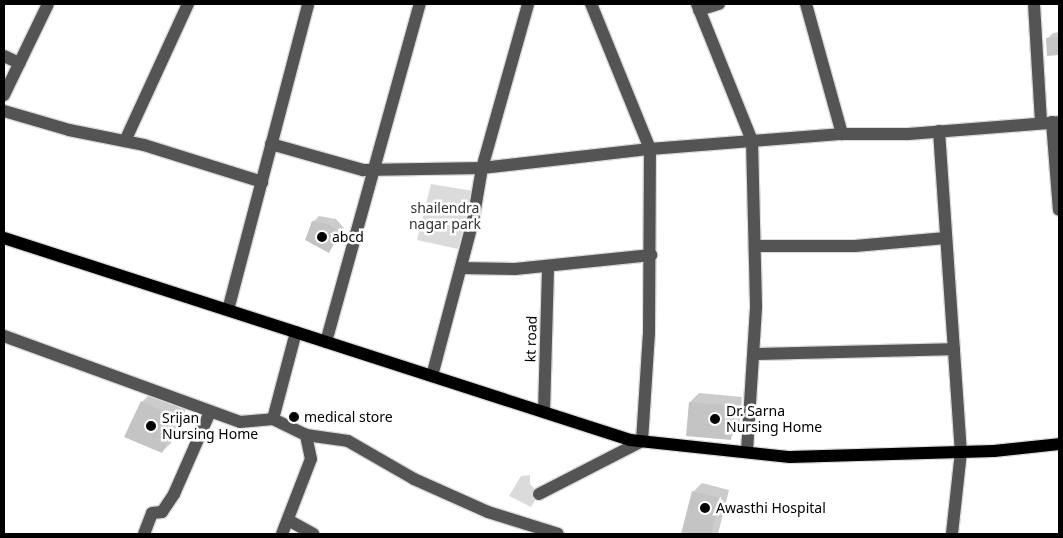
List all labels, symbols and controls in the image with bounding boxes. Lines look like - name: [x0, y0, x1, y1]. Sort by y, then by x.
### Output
- park label: shailendra nagar park: [409, 200, 481, 232]
- place label: abcd: [332, 229, 364, 245]
- marker: abcd: [316, 231, 328, 243]
- street label: kt road: [522, 315, 540, 363]
- place label: Dr. Sarna Nursing Home: [726, 403, 822, 436]
- place label: medical store: [304, 409, 393, 425]
- place label: Srijan Nursing Home: [162, 410, 258, 442]
- marker: medical store: [288, 411, 300, 423]
- marker: Dr. Sarna Nursing Home: [708, 412, 722, 426]
- marker: Srijan Nursing Home: [144, 419, 158, 433]
- place label: Awasthi Hospital: [716, 500, 826, 516]
- marker: Awasthi Hospital: [698, 501, 712, 515]

